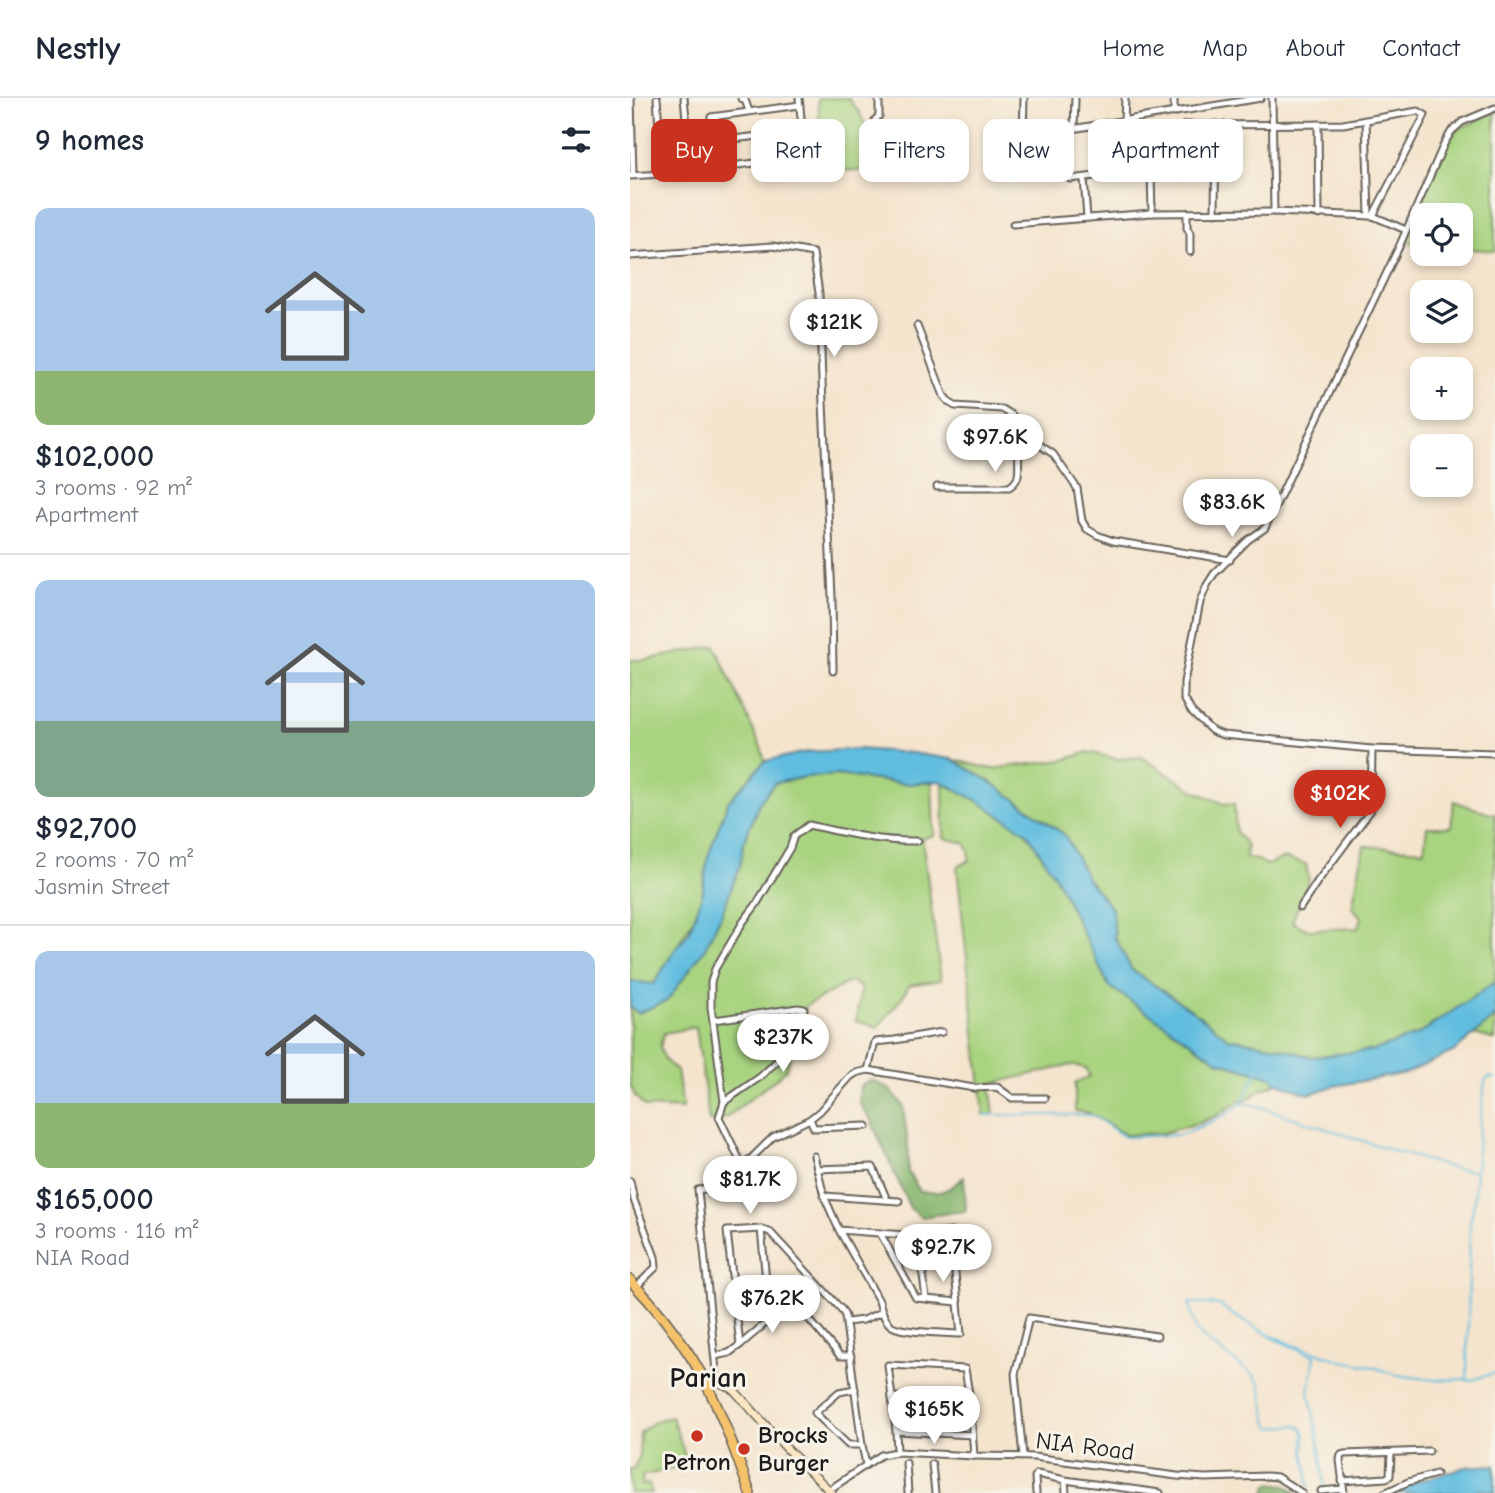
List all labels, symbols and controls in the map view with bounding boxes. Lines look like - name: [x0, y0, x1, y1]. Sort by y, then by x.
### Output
- text: Nestly: [35, 29, 120, 67]
- text: Home: [1103, 34, 1164, 62]
- text: Map: [1202, 34, 1248, 62]
- text: About: [1286, 34, 1344, 62]
- text: Contact: [1382, 34, 1460, 62]
- chip: Buy: [651, 119, 737, 182]
- chip: Rent: [751, 119, 845, 182]
- chip: Filters: [859, 119, 969, 182]
- chip: New: [983, 119, 1074, 182]
- chip: Apartment: [1088, 119, 1243, 182]
- icon: filters: [557, 121, 595, 159]
- text: 9 homes: [35, 123, 144, 158]
- map controls: [1410, 203, 1473, 497]
- button: locate: [1410, 203, 1473, 266]
- icon: home: [252, 253, 378, 379]
- button: layers: [1410, 280, 1473, 343]
- pin: $121K: [785, 300, 883, 359]
- text: $121K: [806, 308, 862, 335]
- button: +: [1410, 357, 1473, 420]
- pin: $97.6K: [938, 414, 1052, 474]
- text: $97.6K: [962, 423, 1028, 450]
- button: −: [1410, 434, 1473, 497]
- text: $102,000: [35, 439, 154, 474]
- text: 3 rooms · 92 m²: [35, 474, 192, 501]
- pin: $83.6K: [1175, 480, 1289, 539]
- text: $83.6K: [1199, 488, 1265, 515]
- text: Apartment: [35, 501, 138, 528]
- icon: home: [252, 625, 378, 751]
- pin: $102K: [1291, 770, 1389, 830]
- text: $102K: [1310, 779, 1370, 806]
- text: $92,700: [35, 811, 137, 846]
- text: 2 rooms · 70 m²: [35, 846, 193, 873]
- text: Jasmin Street: [35, 873, 169, 900]
- icon: home: [252, 996, 378, 1122]
- pin: $237K: [734, 1014, 832, 1074]
- text: $237K: [753, 1023, 813, 1050]
- pin: $81.7K: [693, 1156, 807, 1216]
- text: $81.7K: [719, 1165, 781, 1192]
- text: $165,000: [35, 1182, 154, 1217]
- text: 3 rooms · 116 m²: [35, 1217, 199, 1244]
- pin: $92.7K: [886, 1224, 1000, 1284]
- text: $92.7K: [911, 1233, 975, 1260]
- text: NIA Road: [35, 1244, 130, 1271]
- pin: $76.2K: [715, 1276, 829, 1335]
- text: $76.2K: [740, 1284, 804, 1311]
- district label: Parian: [669, 1362, 747, 1394]
- pin: $165K: [885, 1386, 983, 1446]
- text: $165K: [904, 1395, 964, 1422]
- place label: Brocks Burger: [758, 1421, 829, 1477]
- street label: NIA Road: [1034, 1426, 1136, 1466]
- marker: Petron: [689, 1428, 705, 1444]
- marker: Brocks Burger: [736, 1441, 752, 1457]
- place label: Petron: [663, 1448, 731, 1476]

